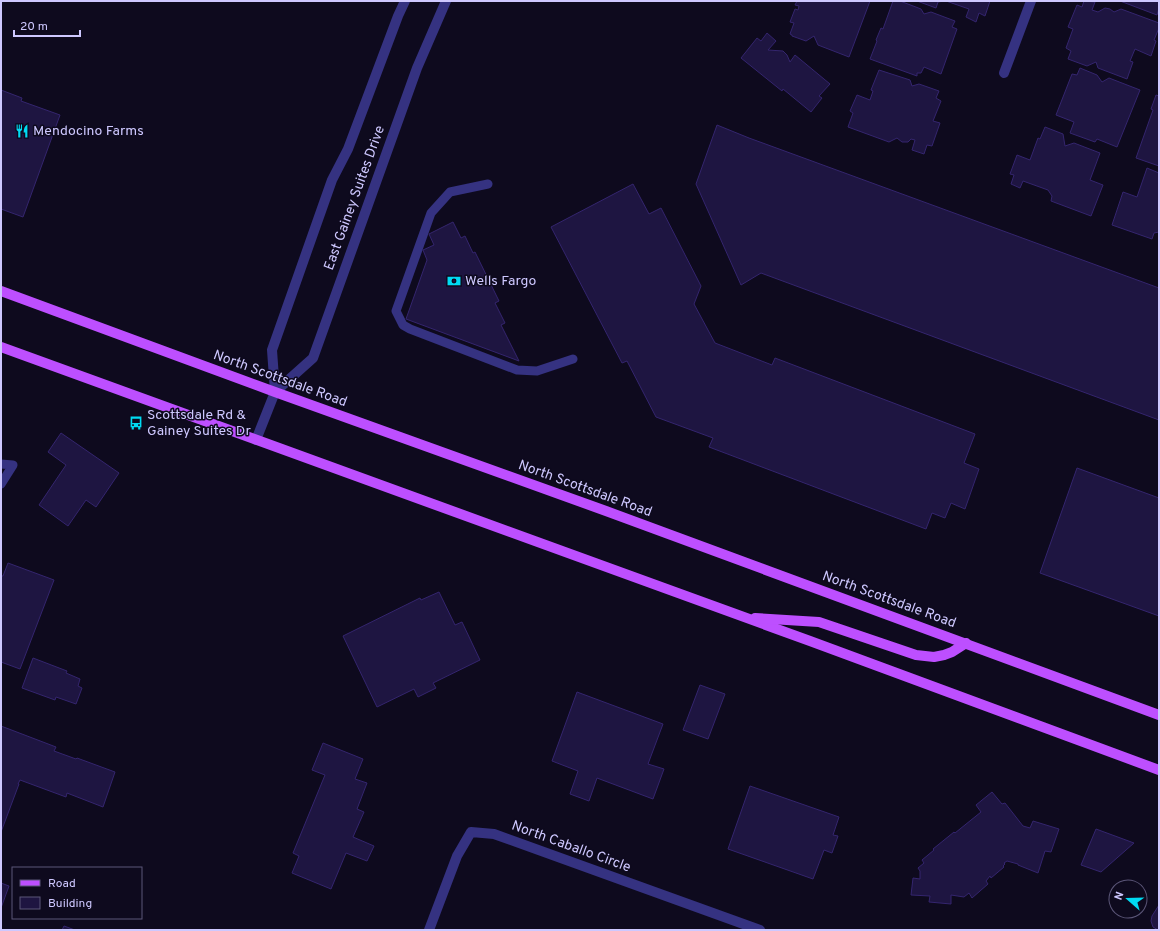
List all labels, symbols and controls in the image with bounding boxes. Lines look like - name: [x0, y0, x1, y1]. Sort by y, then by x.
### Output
- scale bar: [14, 12, 80, 38]
- text: 20 m: [20, 19, 48, 35]
- restaurant icon: Mendocino Farms: [14, 123, 30, 139]
- place label: Mendocino Farms: [33, 123, 144, 140]
- street label: East Gainey Suites Drive: [321, 123, 389, 273]
- bank icon: Wells Fargo: [446, 273, 462, 289]
- place label: Wells Fargo: [465, 273, 536, 290]
- street label: North Scottsdale Road: [211, 347, 349, 411]
- place label: Scottsdale Rd & Gainey Suites Dr: [147, 407, 251, 440]
- bus stop icon: Scottsdale Rd & Gainey Suites Dr: [128, 415, 144, 431]
- street label: North Scottsdale Road: [516, 457, 654, 521]
- street label: North Scottsdale Road: [820, 568, 958, 632]
- street label: North Caballo Circle: [509, 818, 633, 876]
- legend: [12, 867, 142, 919]
- text: Road: [48, 876, 76, 892]
- north arrow: [1108, 879, 1148, 919]
- text: N: [1112, 890, 1127, 902]
- text: Building: [48, 896, 92, 912]

